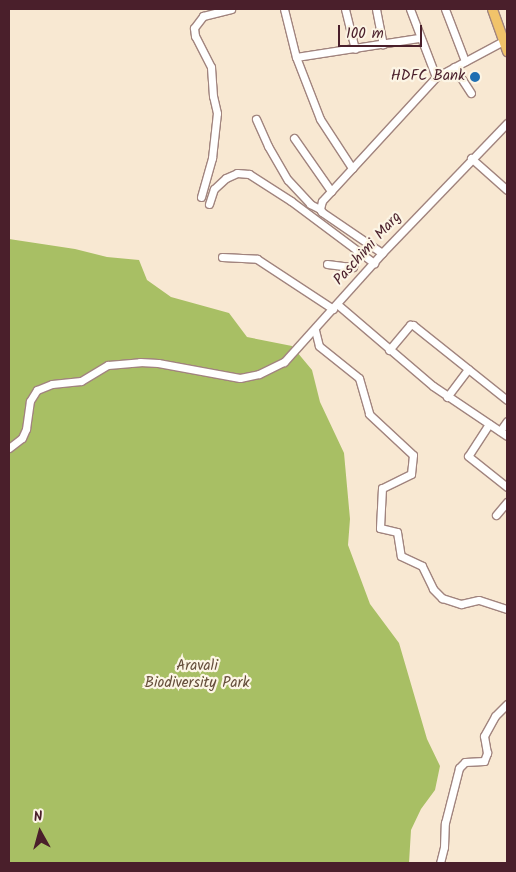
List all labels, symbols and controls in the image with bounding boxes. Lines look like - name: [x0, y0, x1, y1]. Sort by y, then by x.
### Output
- scale bar: [341, 15, 425, 47]
- text: 100 m: [346, 22, 384, 46]
- place label: HDFC Bank: [391, 68, 465, 86]
- marker: HDFC Bank: [469, 71, 481, 83]
- street label: Paschimi Marg: [330, 209, 406, 289]
- park label: Aravali Biodiversity Park: [144, 657, 250, 692]
- text: N: [32, 806, 44, 829]
- north arrow: [15, 807, 65, 857]

